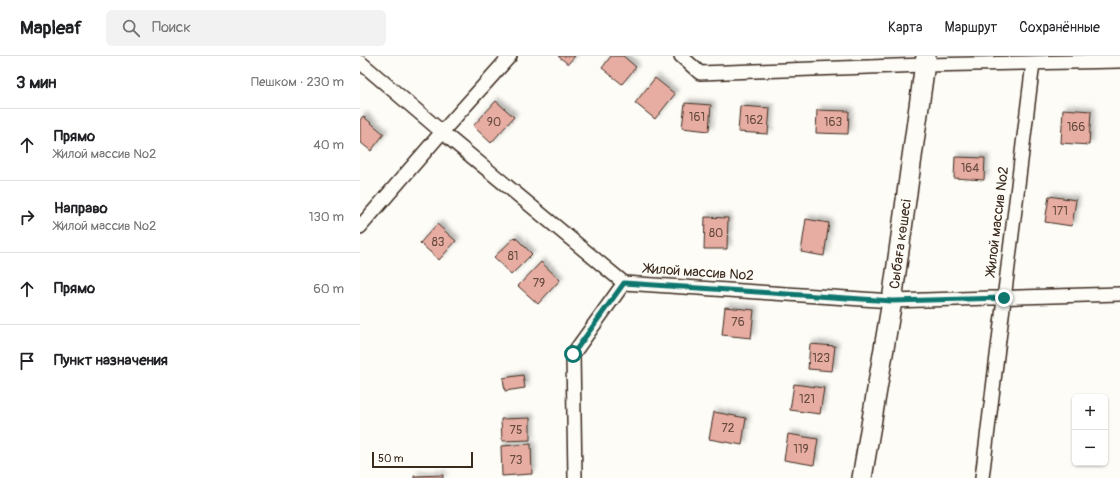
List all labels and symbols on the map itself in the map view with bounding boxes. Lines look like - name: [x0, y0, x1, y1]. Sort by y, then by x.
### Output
- house number: 161: [689, 110, 705, 125]
- house number: 162: [745, 113, 763, 128]
- house number: 90: [487, 115, 501, 130]
- house number: 163: [824, 115, 842, 130]
- house number: 166: [1067, 120, 1085, 135]
- house number: 164: [961, 161, 979, 176]
- street label: Жилой массив №2: [982, 165, 1012, 279]
- street label: Сыбаға көшесі: [885, 198, 915, 290]
- house number: 171: [1052, 204, 1068, 219]
- house number: 80: [709, 226, 723, 241]
- house number: 83: [432, 235, 445, 250]
- house number: 81: [508, 249, 518, 264]
- street label: Жилой массив №2: [641, 260, 755, 284]
- house number: 79: [533, 276, 545, 291]
- route end: [995, 289, 1013, 307]
- house number: 76: [731, 315, 745, 330]
- route start: [564, 345, 582, 363]
- house number: 123: [812, 351, 830, 366]
- house number: 121: [799, 392, 815, 407]
- house number: 72: [721, 421, 735, 436]
- house number: 75: [510, 423, 522, 438]
- house number: 119: [793, 442, 809, 457]
- scale bar: [372, 450, 473, 469]
- house number: 73: [509, 453, 523, 468]

